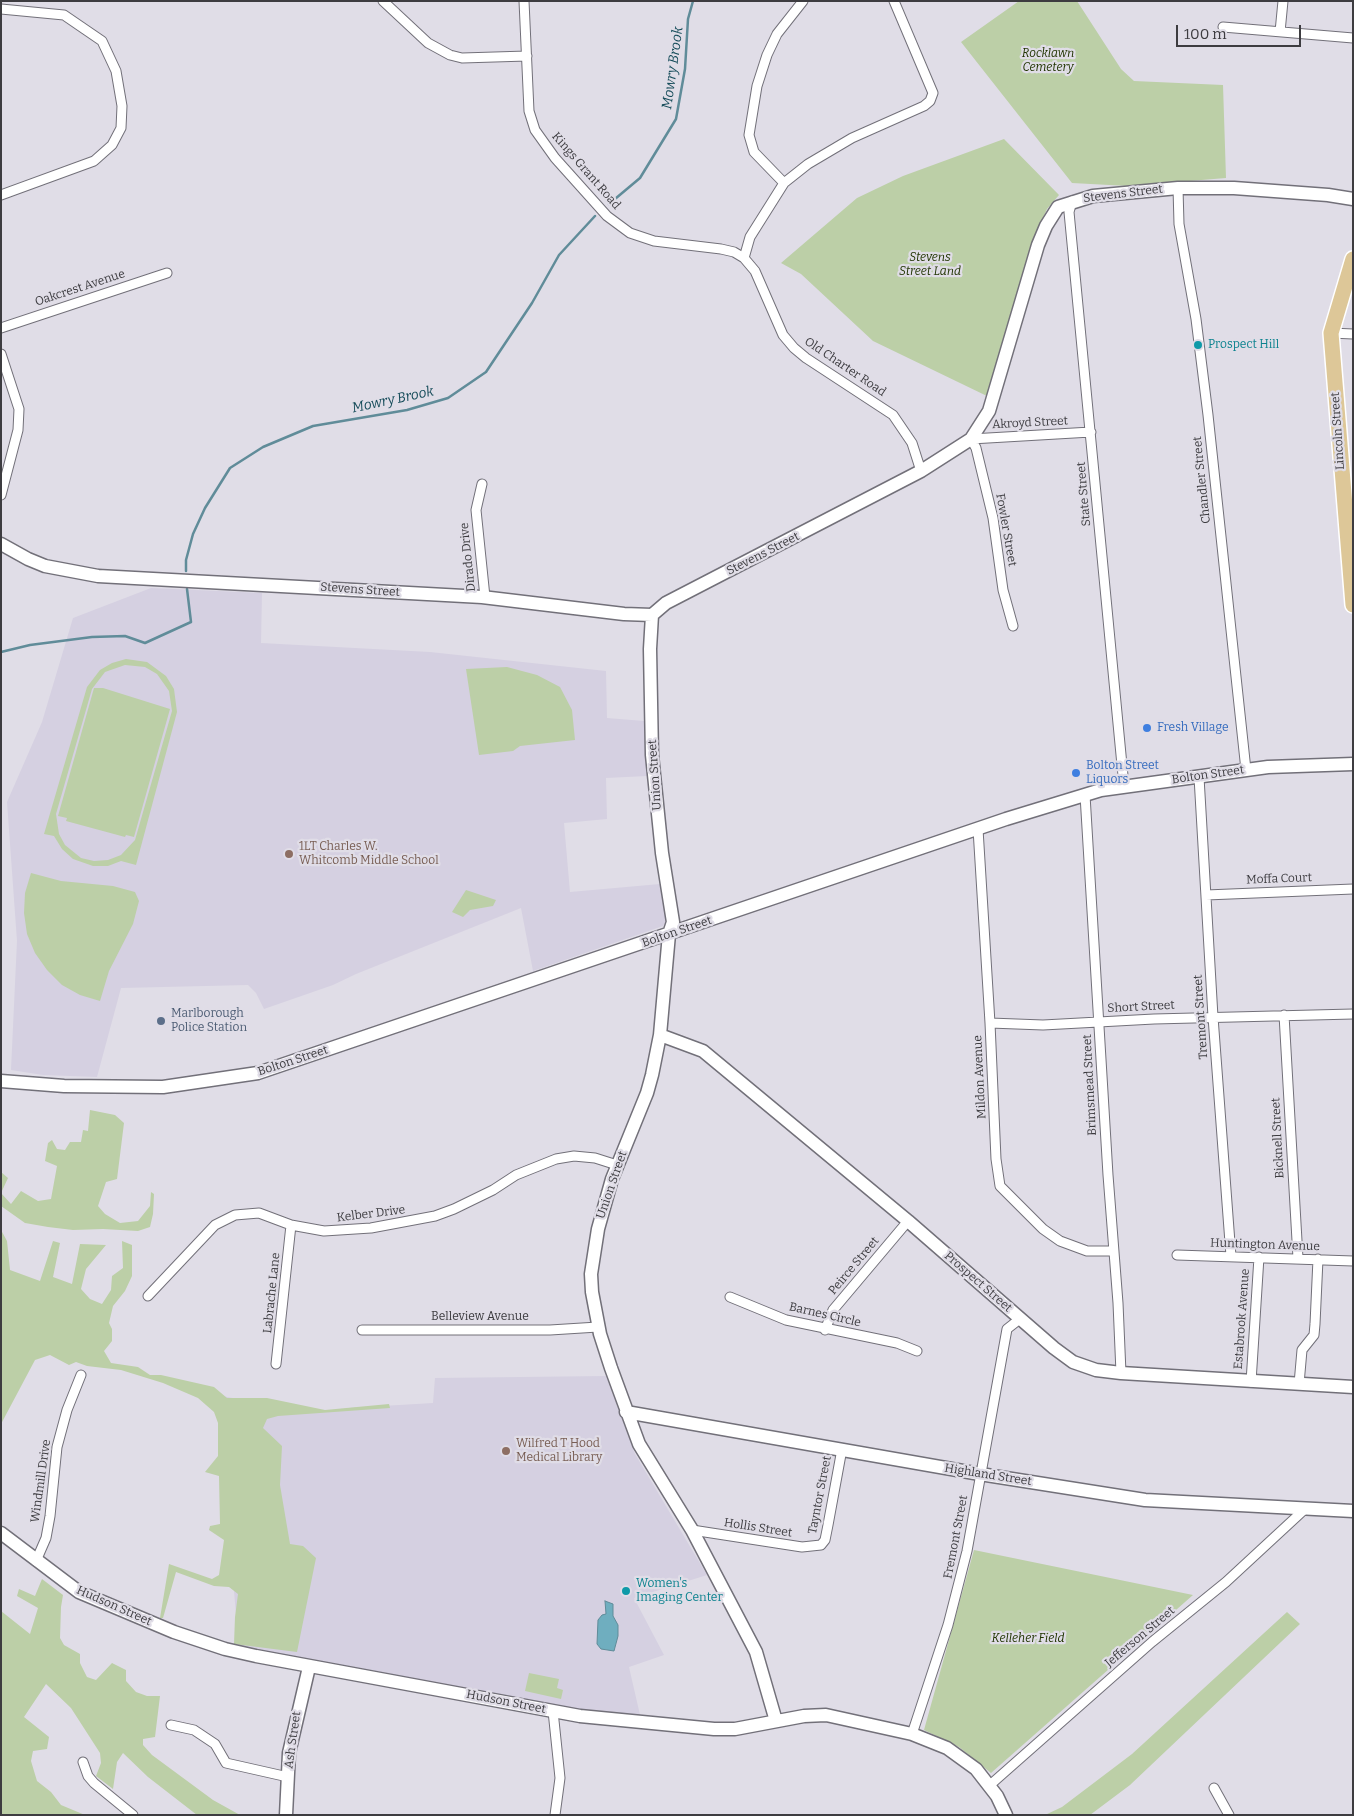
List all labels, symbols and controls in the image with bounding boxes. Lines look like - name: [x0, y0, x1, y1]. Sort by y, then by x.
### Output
- scale bar: [1179, 15, 1304, 47]
- text: 100 m: [1184, 25, 1227, 43]
- water label: Mowry Brook: [659, 26, 687, 110]
- park label: Rocklawn Cemetery: [1022, 47, 1074, 75]
- street label: Kings Grant Road: [549, 130, 623, 212]
- street label: Stevens Street: [1083, 182, 1163, 206]
- park label: Stevens Street Land: [899, 251, 961, 279]
- street label: Oakcrest Avenue: [33, 267, 127, 309]
- street label: Old Charter Road: [802, 334, 888, 400]
- place label: Prospect Hill: [1208, 338, 1279, 352]
- marker: Prospect Hill: [1192, 339, 1204, 351]
- water label: Mowry Brook: [351, 383, 435, 417]
- street label: Lincoln Street: [1328, 392, 1348, 470]
- street label: Akroyd Street: [992, 414, 1068, 432]
- street label: Chandler Street: [1190, 436, 1214, 524]
- street label: State Street: [1074, 461, 1094, 527]
- street label: Fowler Street: [992, 492, 1020, 568]
- street label: Dirado Drive: [457, 522, 479, 592]
- street label: Stevens Street: [724, 529, 802, 579]
- street label: Stevens Street: [320, 580, 400, 600]
- place label: Fresh Village: [1157, 721, 1229, 735]
- marker: Fresh Village: [1141, 722, 1153, 734]
- street label: Union Street: [645, 739, 665, 811]
- place label: Bolton Street Liquors: [1086, 759, 1159, 787]
- street label: Bolton Street: [1171, 763, 1245, 787]
- marker: Bolton Street Liquors: [1070, 767, 1082, 779]
- place label: 1LT Charles W. Whitcomb Middle School: [299, 840, 439, 868]
- marker: 1LT Charles W. Whitcomb Middle School: [283, 848, 295, 860]
- street label: Moffa Court: [1246, 871, 1312, 887]
- street label: Bolton Street: [640, 913, 714, 951]
- street label: Tremont Street: [1191, 974, 1211, 1060]
- street label: Short Street: [1107, 998, 1175, 1016]
- place label: Marlborough Police Station: [171, 1007, 247, 1035]
- marker: Marlborough Police Station: [155, 1015, 167, 1027]
- street label: Brimsmead Street: [1080, 1034, 1100, 1136]
- street label: Mildon Avenue: [971, 1035, 989, 1119]
- street label: Bolton Street: [256, 1043, 330, 1079]
- street label: Bicknell Street: [1269, 1097, 1287, 1179]
- street label: Union Street: [594, 1149, 630, 1221]
- street label: Kelber Drive: [336, 1203, 406, 1225]
- street label: Peirce Street: [826, 1234, 882, 1298]
- street label: Huntington Avenue: [1210, 1236, 1320, 1254]
- street label: Prospect Street: [941, 1249, 1015, 1315]
- street label: Labrache Lane: [261, 1252, 283, 1334]
- street label: Estabrook Avenue: [1231, 1268, 1253, 1370]
- street label: Barnes Circle: [788, 1300, 862, 1330]
- street label: Belleview Avenue: [431, 1310, 529, 1324]
- place label: Wilfred T Hood Medical Library: [516, 1437, 602, 1465]
- street label: Windmill Drive: [28, 1438, 54, 1524]
- marker: Wilfred T Hood Medical Library: [500, 1445, 512, 1457]
- street label: Tayntor Street: [805, 1455, 835, 1535]
- street label: Highland Street: [943, 1461, 1033, 1489]
- street label: Fremont Street: [941, 1494, 971, 1580]
- street label: Hollis Street: [723, 1516, 793, 1540]
- place label: Women's Imaging Center: [636, 1577, 723, 1605]
- street label: Hudson Street: [74, 1583, 154, 1629]
- marker: Women's Imaging Center: [620, 1585, 632, 1597]
- street label: Jefferson Street: [1102, 1604, 1178, 1670]
- park label: Kelleher Field: [991, 1632, 1065, 1646]
- street label: Hudson Street: [465, 1687, 547, 1717]
- street label: Ash Street: [282, 1710, 304, 1770]

